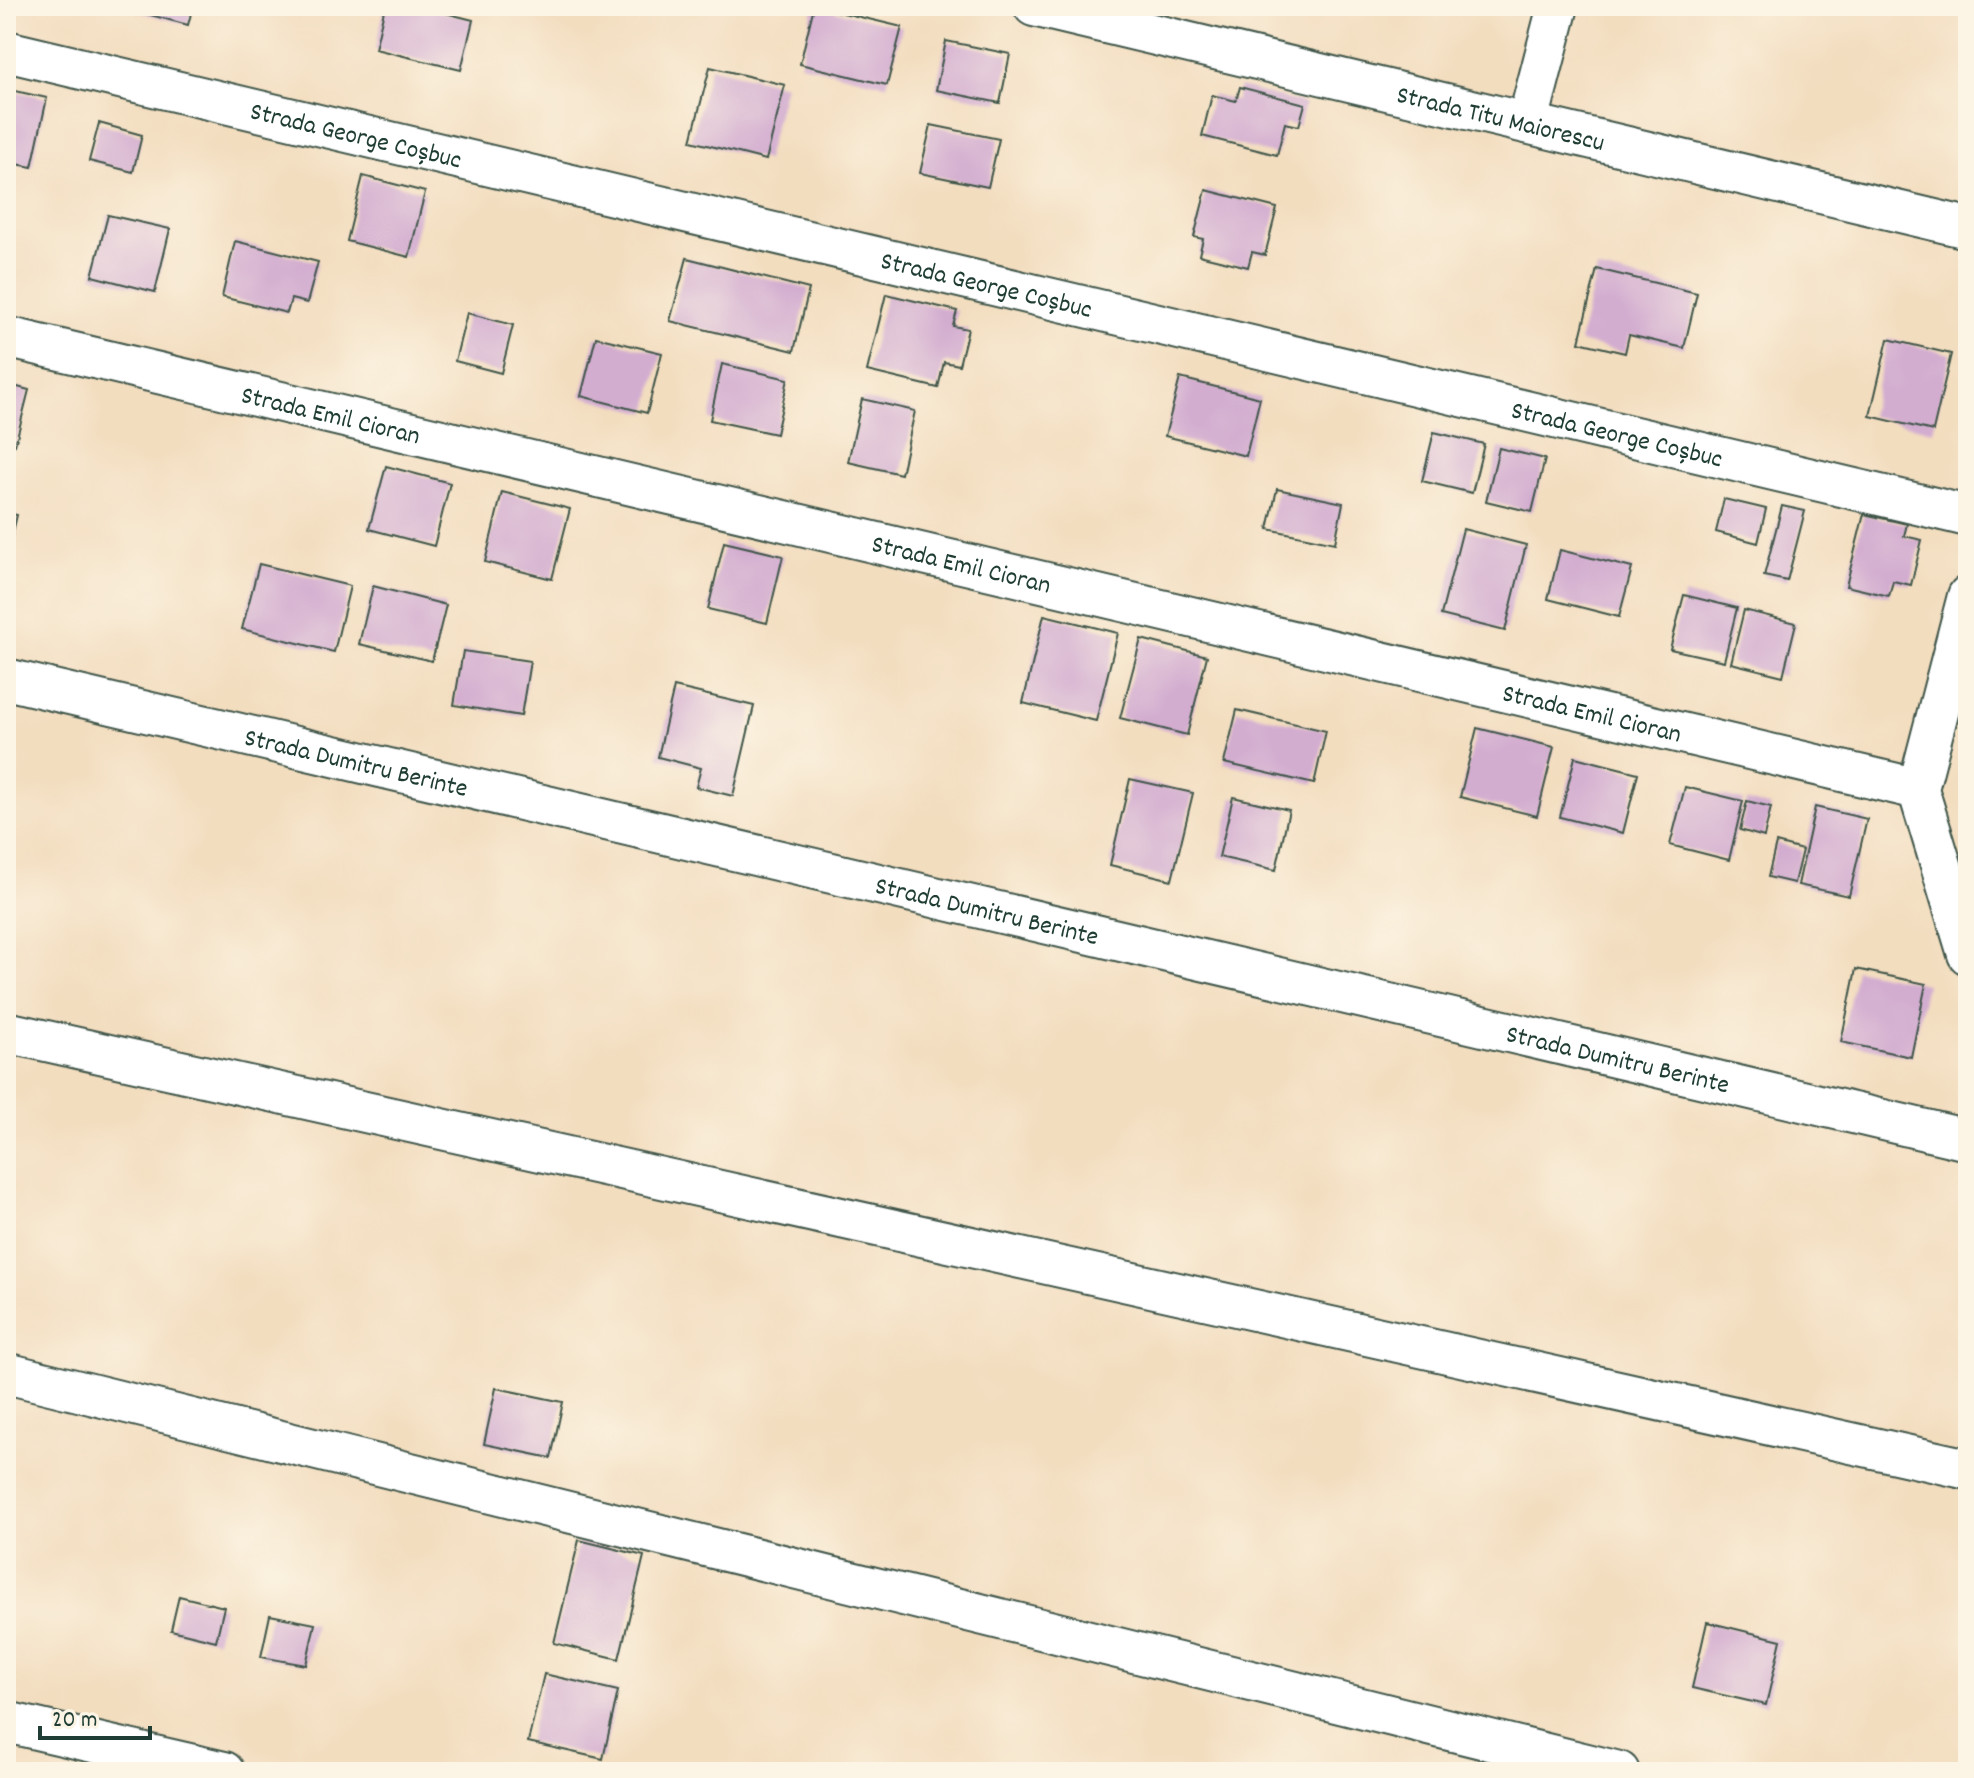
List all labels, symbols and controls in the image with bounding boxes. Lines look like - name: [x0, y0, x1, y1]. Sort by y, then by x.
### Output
- street label: Strada Titu Maiorescu: [1392, 78, 1608, 163]
- street label: Strada George Coșbuc: [246, 94, 465, 180]
- street label: Strada George Coșbuc: [877, 244, 1096, 330]
- street label: Strada Emil Cioran: [237, 378, 424, 456]
- street label: Strada George Coșbuc: [1507, 393, 1726, 479]
- street label: Strada Emil Cioran: [868, 527, 1054, 605]
- street label: Strada Emil Cioran: [1498, 676, 1685, 754]
- street label: Strada Dumitru Berinte: [240, 721, 471, 809]
- street label: Strada Dumitru Berinte: [871, 869, 1102, 957]
- street label: Strada Dumitru Berinte: [1502, 1017, 1733, 1105]
- scale bar: [40, 1690, 150, 1740]
- text: 20 m: [52, 1704, 98, 1738]

